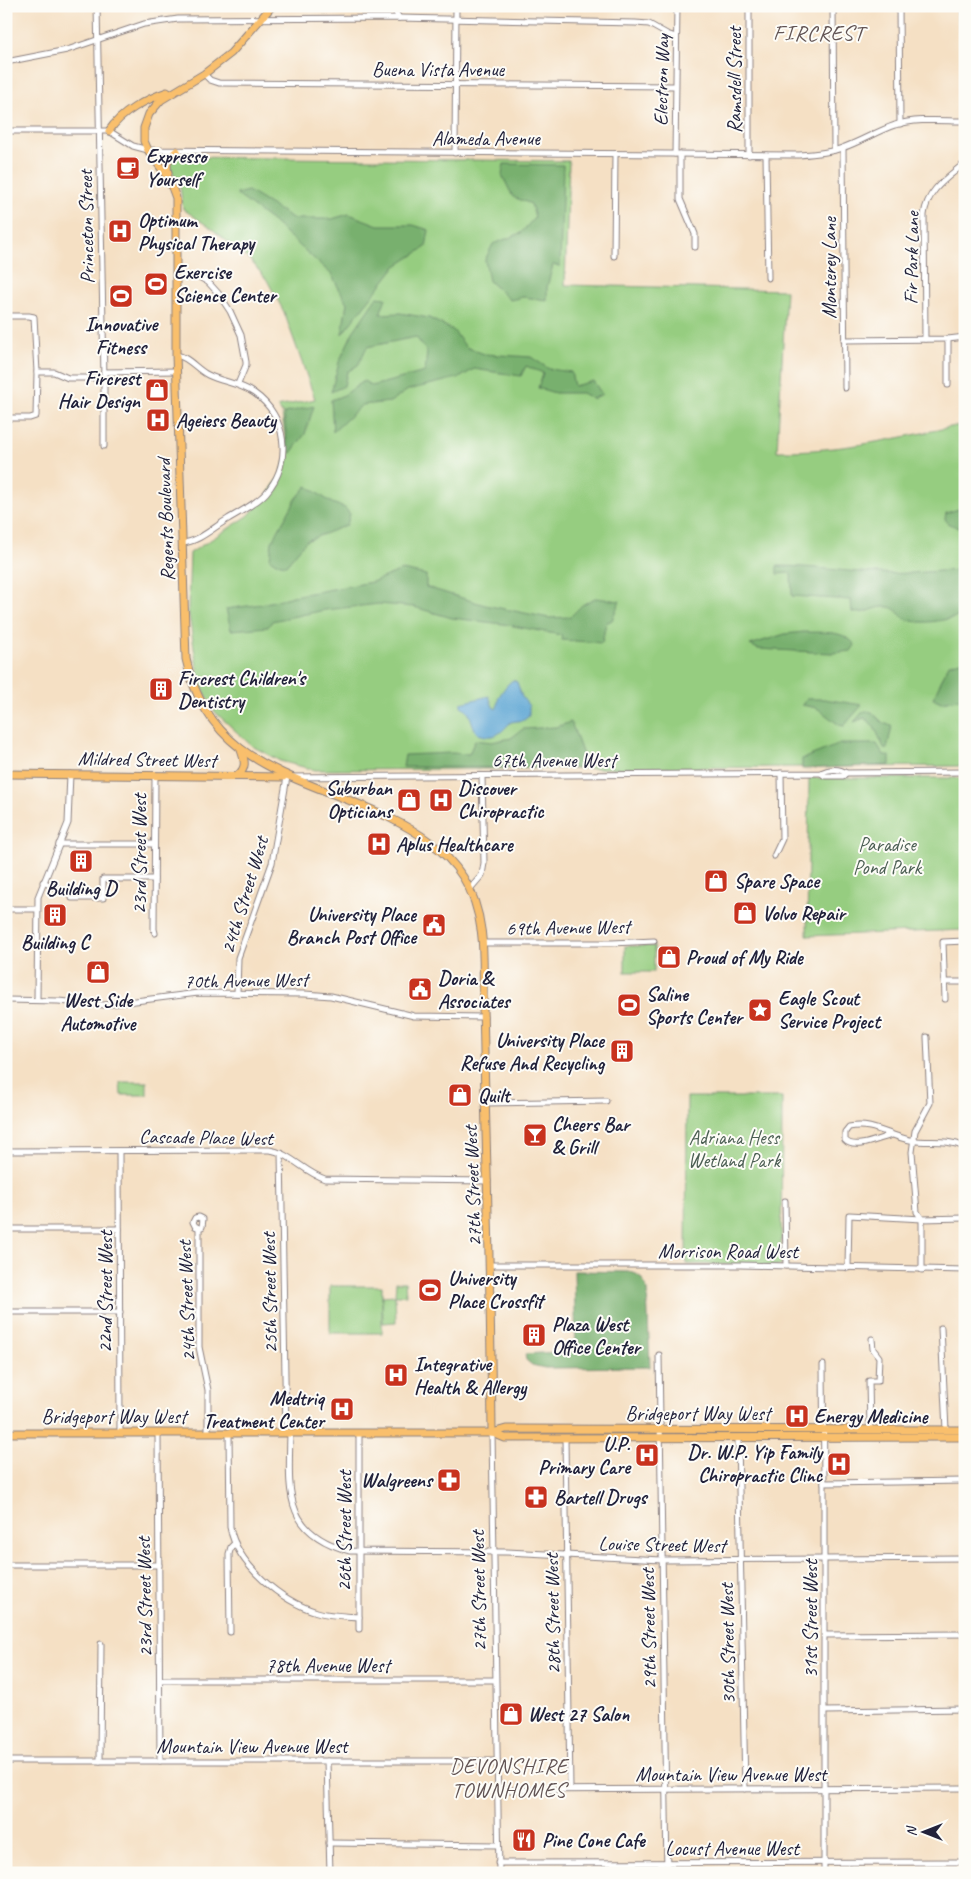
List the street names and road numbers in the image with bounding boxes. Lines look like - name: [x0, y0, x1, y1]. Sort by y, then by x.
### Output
- street label: Ramsdell Street: [722, 24, 747, 133]
- street label: Electron Way: [648, 32, 675, 126]
- street label: Buena Vista Avenue: [372, 57, 506, 82]
- street label: Alameda Avenue: [432, 126, 541, 151]
- street label: Princeton Street: [73, 167, 100, 284]
- street label: Fir Park Lane: [898, 210, 925, 305]
- street label: Monterey Lane: [817, 216, 842, 319]
- street label: Regents Boulevard: [151, 455, 180, 582]
- street label: Mildred Street West: [78, 746, 220, 773]
- street label: 67th Avenue West: [492, 748, 619, 773]
- street label: 23rd Street West: [127, 792, 152, 914]
- street label: 24th Street West: [215, 831, 275, 957]
- street label: 69th Avenue West: [506, 914, 634, 941]
- street label: 70th Avenue West: [184, 967, 312, 994]
- street label: 27th Street West: [458, 1123, 487, 1247]
- street label: Cascade Place West: [139, 1124, 275, 1151]
- street label: 22nd Street West: [93, 1229, 118, 1353]
- street label: 25th Street West: [256, 1230, 283, 1354]
- street label: 24th Street West: [172, 1238, 201, 1362]
- street label: Morrison Road West: [658, 1239, 800, 1264]
- street label: Bridgeport Way West: [626, 1401, 774, 1426]
- street label: Bridgeport Way West: [42, 1404, 190, 1429]
- street label: 26th Street West: [332, 1468, 357, 1591]
- street label: 27th Street West: [465, 1528, 492, 1652]
- street label: Louise Street West: [598, 1531, 729, 1558]
- street label: 23rd Street West: [131, 1534, 158, 1657]
- street label: 28th Street West: [539, 1551, 566, 1675]
- street label: 31st Street West: [798, 1557, 823, 1678]
- street label: 29th Street West: [635, 1566, 662, 1690]
- street label: 30th Street West: [714, 1581, 741, 1705]
- street label: 78th Avenue West: [266, 1653, 393, 1678]
- street label: Mountain View Avenue West: [157, 1734, 350, 1759]
- street label: Mountain View Avenue West: [636, 1762, 829, 1787]
- street label: Locust Avenue West: [665, 1836, 801, 1861]

